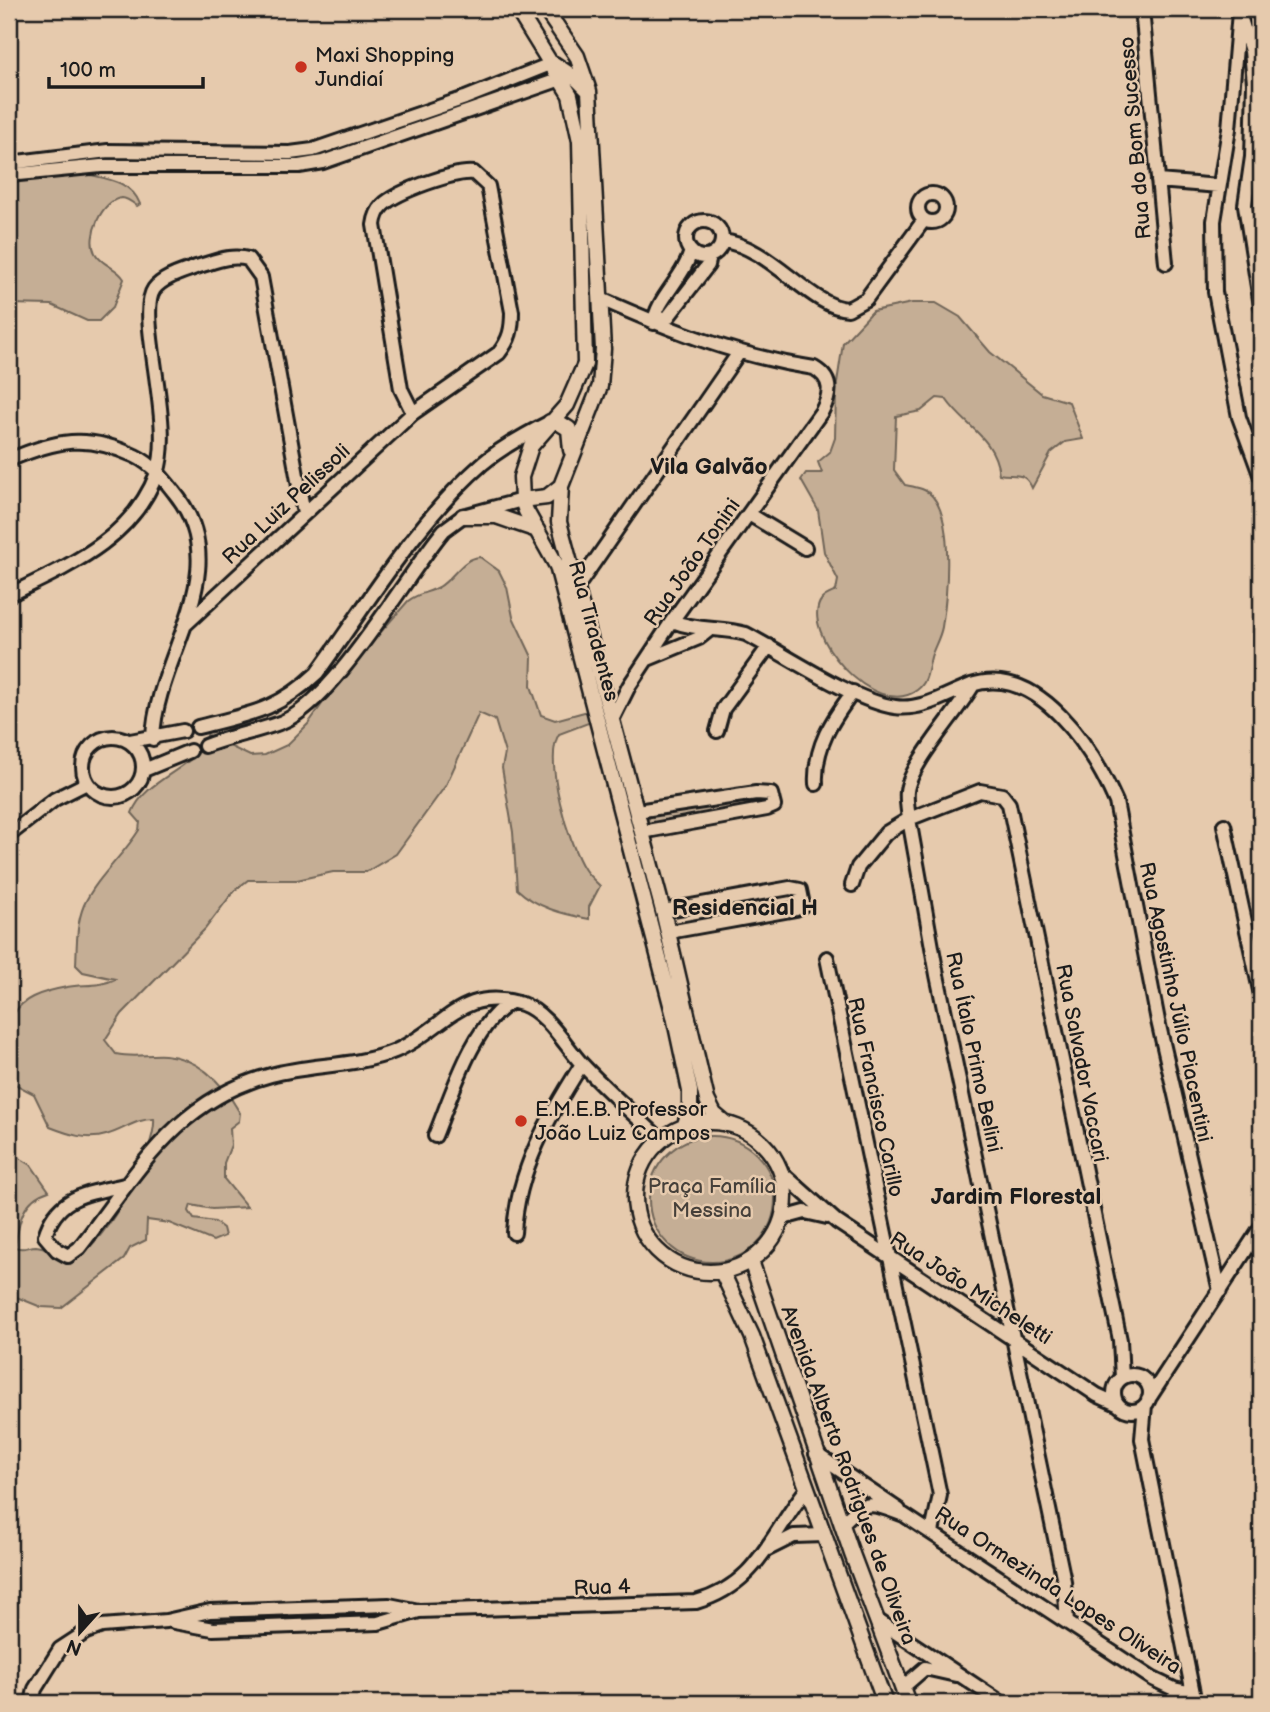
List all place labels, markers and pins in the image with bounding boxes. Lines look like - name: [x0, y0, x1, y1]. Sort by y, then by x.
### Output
- place label: Maxi Shopping Jundiaí: [315, 43, 454, 92]
- marker: Maxi Shopping Jundiaí: [293, 59, 309, 75]
- place label: E.M.E.B. Professor João Luiz Campos: [535, 1097, 710, 1146]
- marker: E.M.E.B. Professor João Luiz Campos: [513, 1113, 529, 1129]

